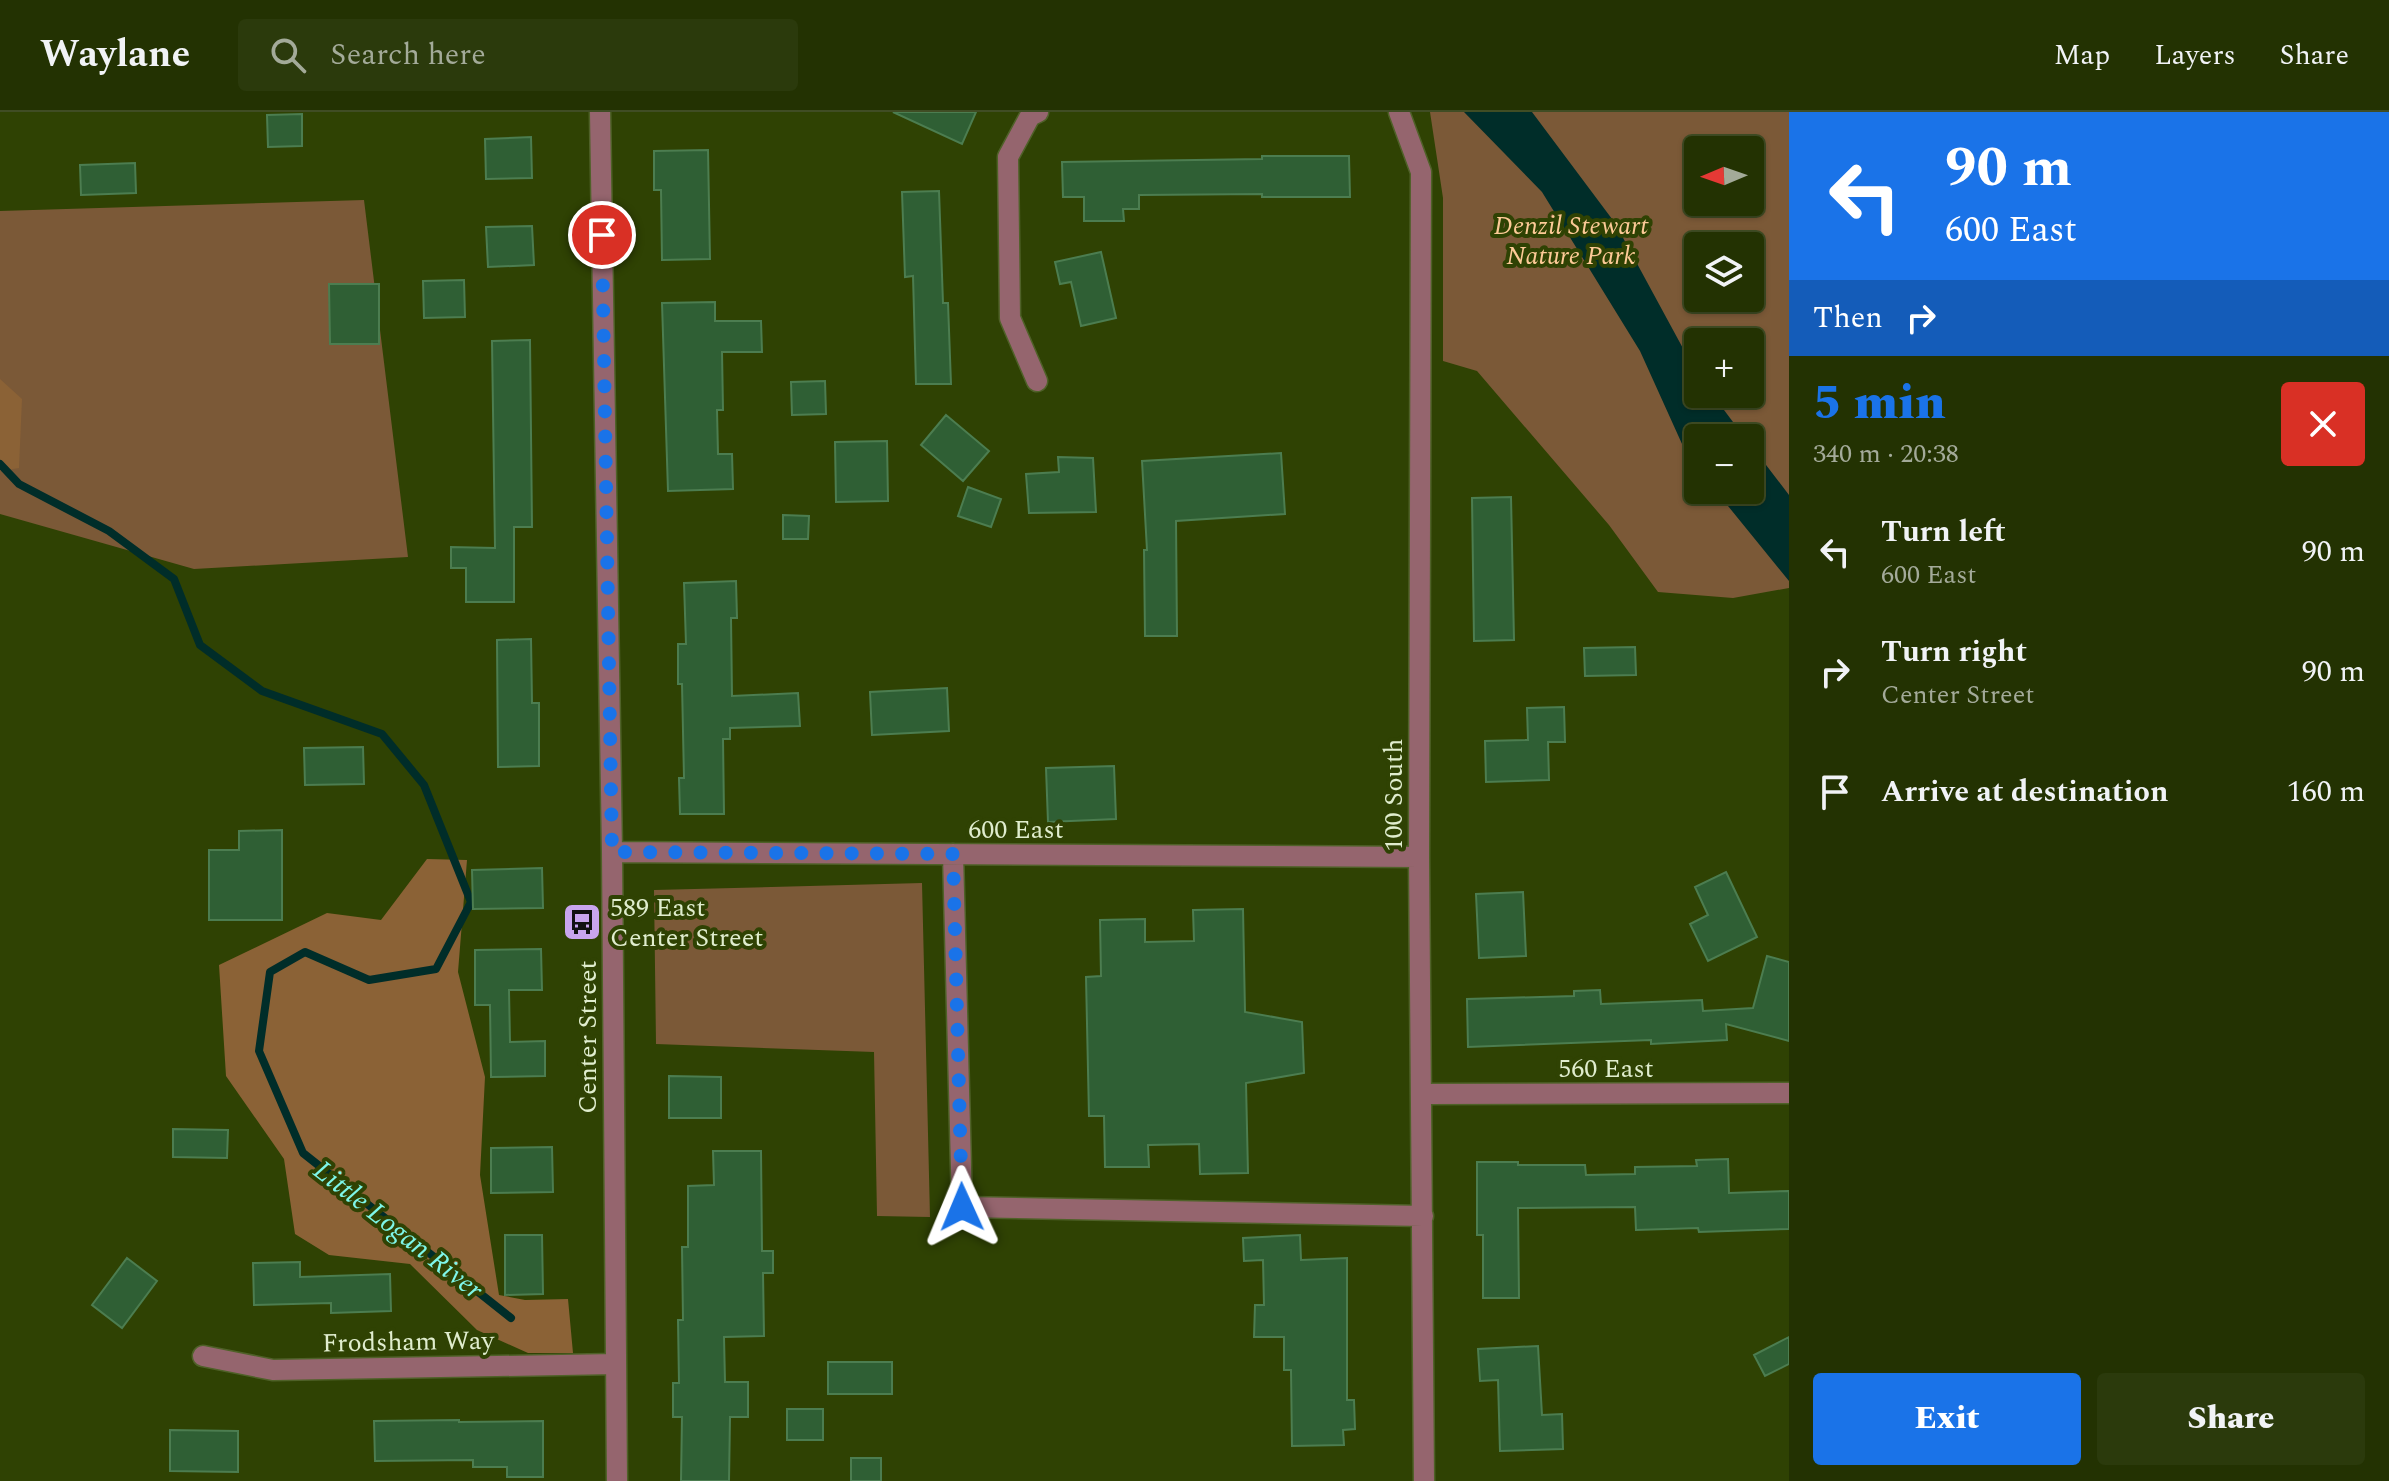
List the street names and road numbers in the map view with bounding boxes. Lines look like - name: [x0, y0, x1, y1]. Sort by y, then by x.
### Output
- street label: 100 South: [1374, 739, 1414, 851]
- street label: 600 East: [968, 810, 1064, 850]
- street label: Center Street: [568, 960, 608, 1114]
- street label: 560 East: [1558, 1049, 1654, 1089]
- street label: Frodsham Way: [322, 1320, 496, 1363]

